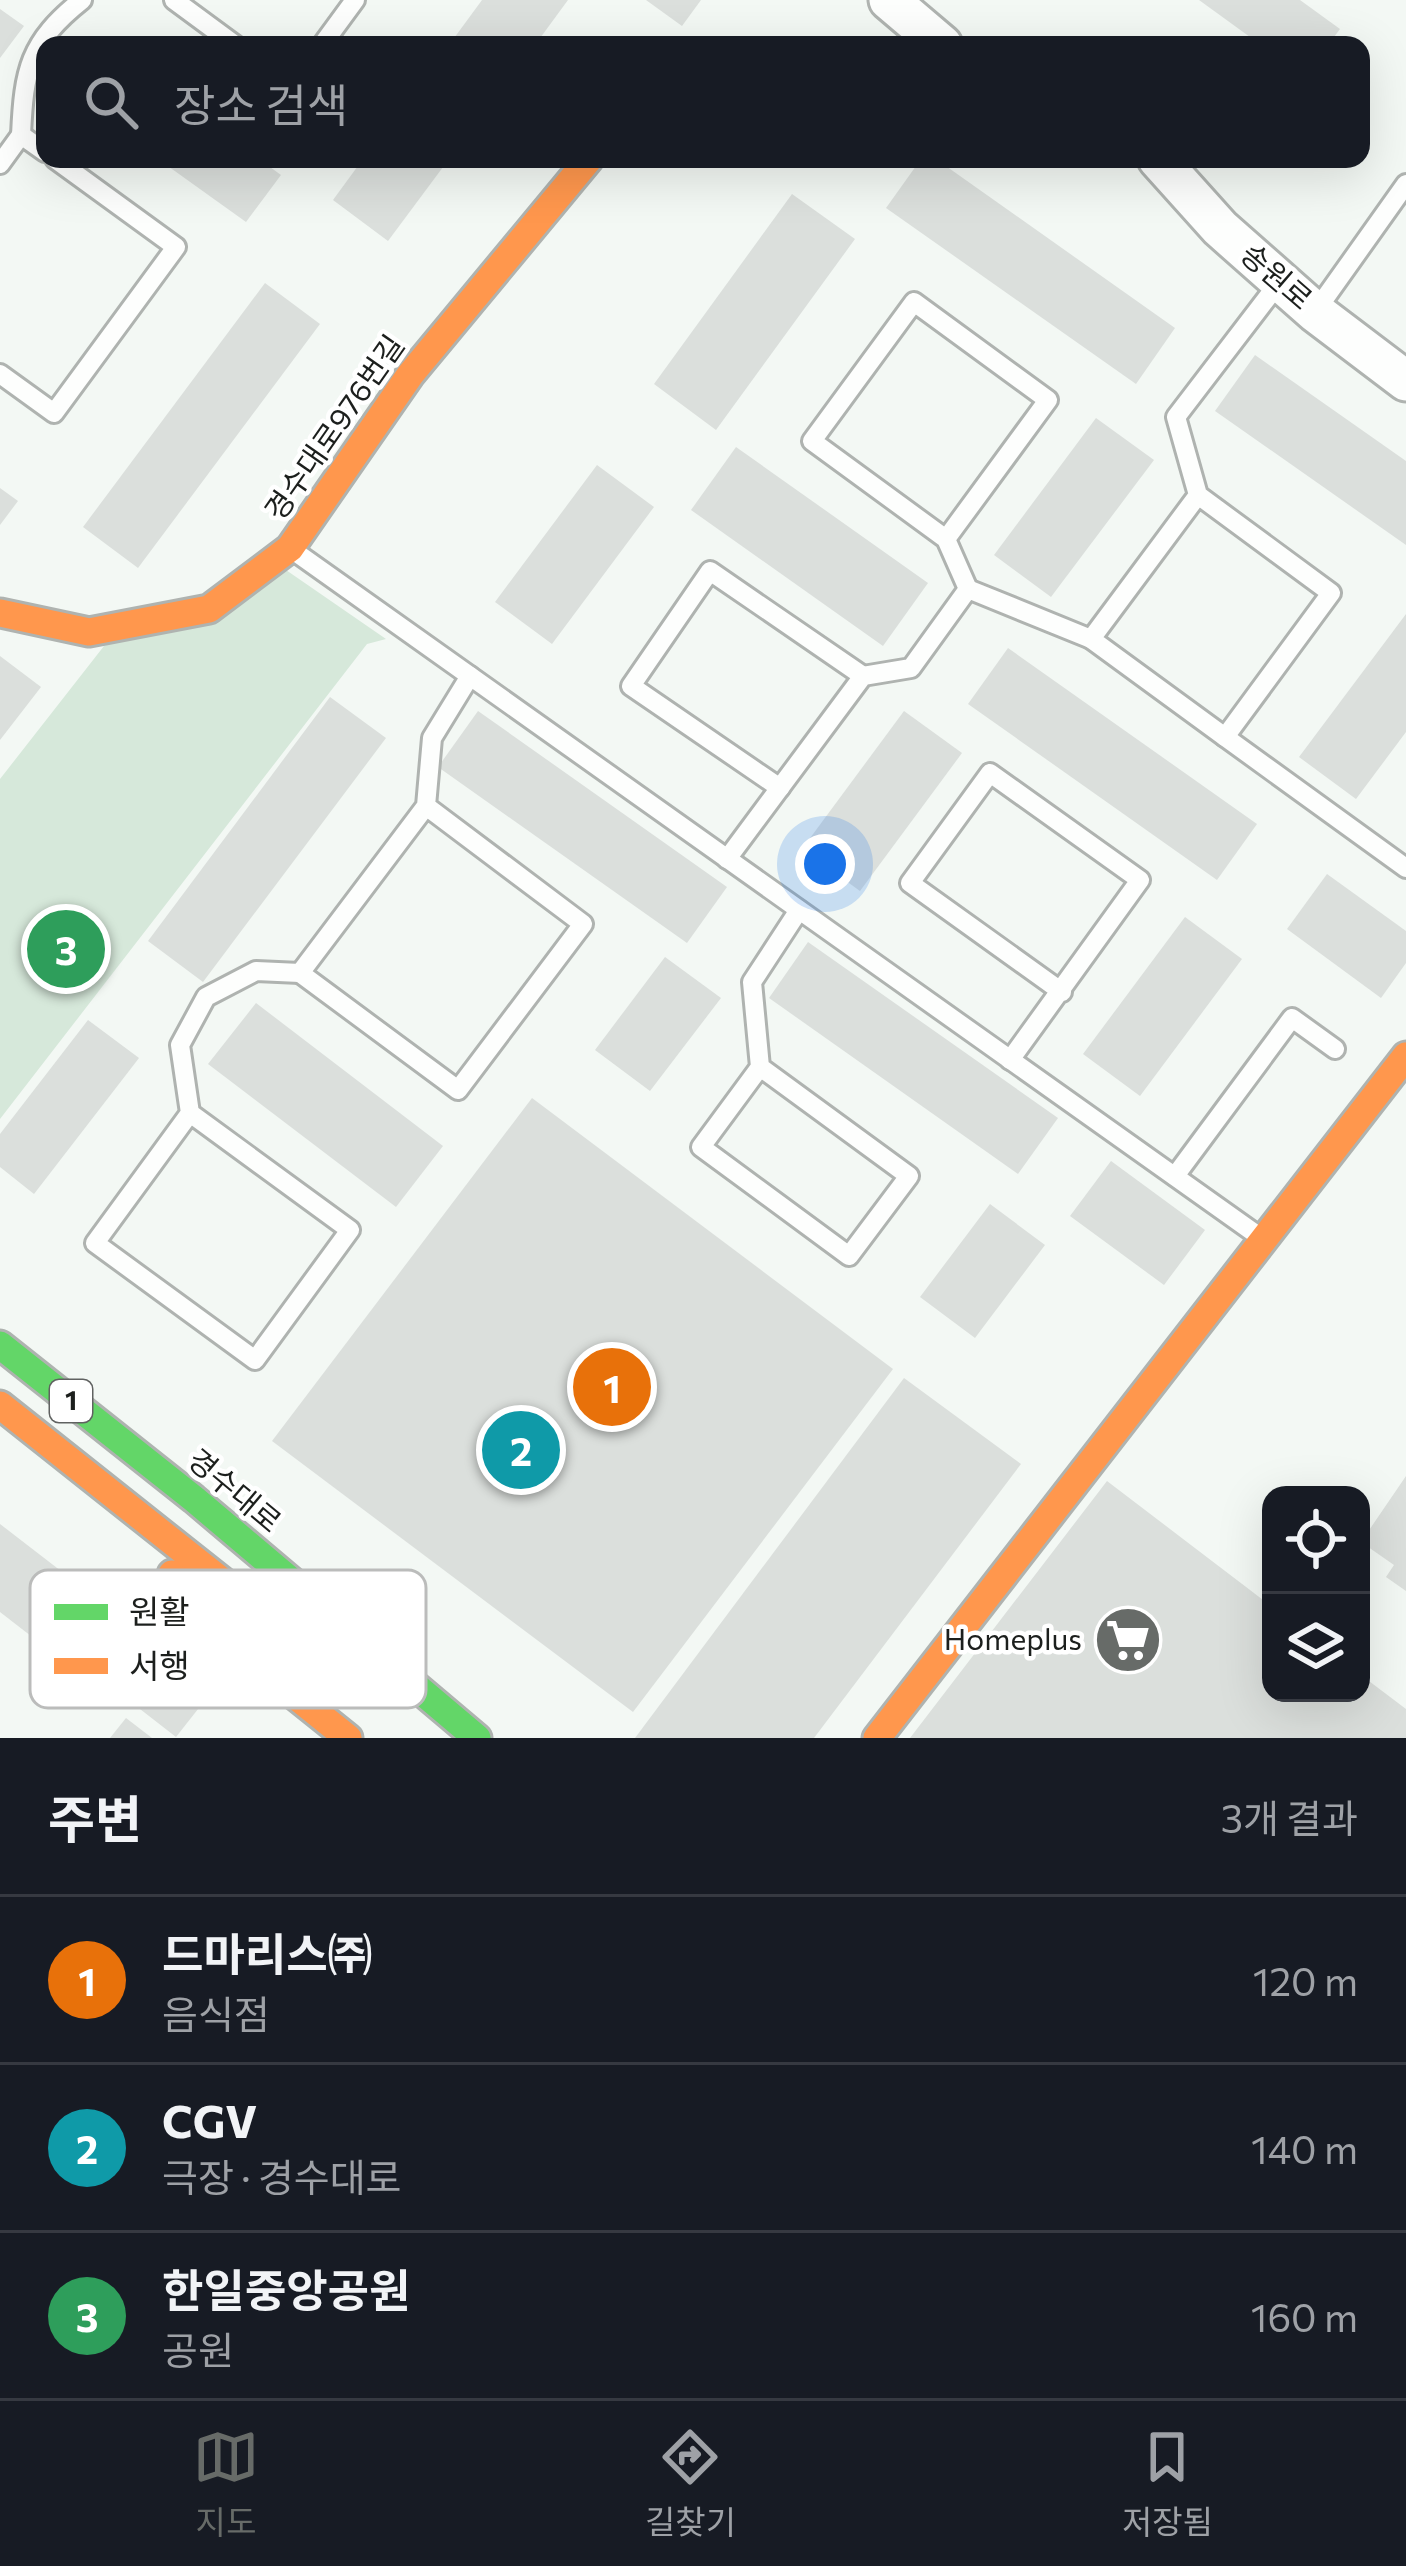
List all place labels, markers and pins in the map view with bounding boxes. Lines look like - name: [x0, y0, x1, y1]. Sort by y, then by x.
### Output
- pin: 3: [27, 904, 105, 994]
- pin: 1: [573, 1342, 651, 1432]
- pin: 2: [482, 1405, 560, 1495]
- supermarket icon: Homeplus: [1093, 1605, 1163, 1675]
- place label: Homeplus: [944, 1619, 1082, 1656]

